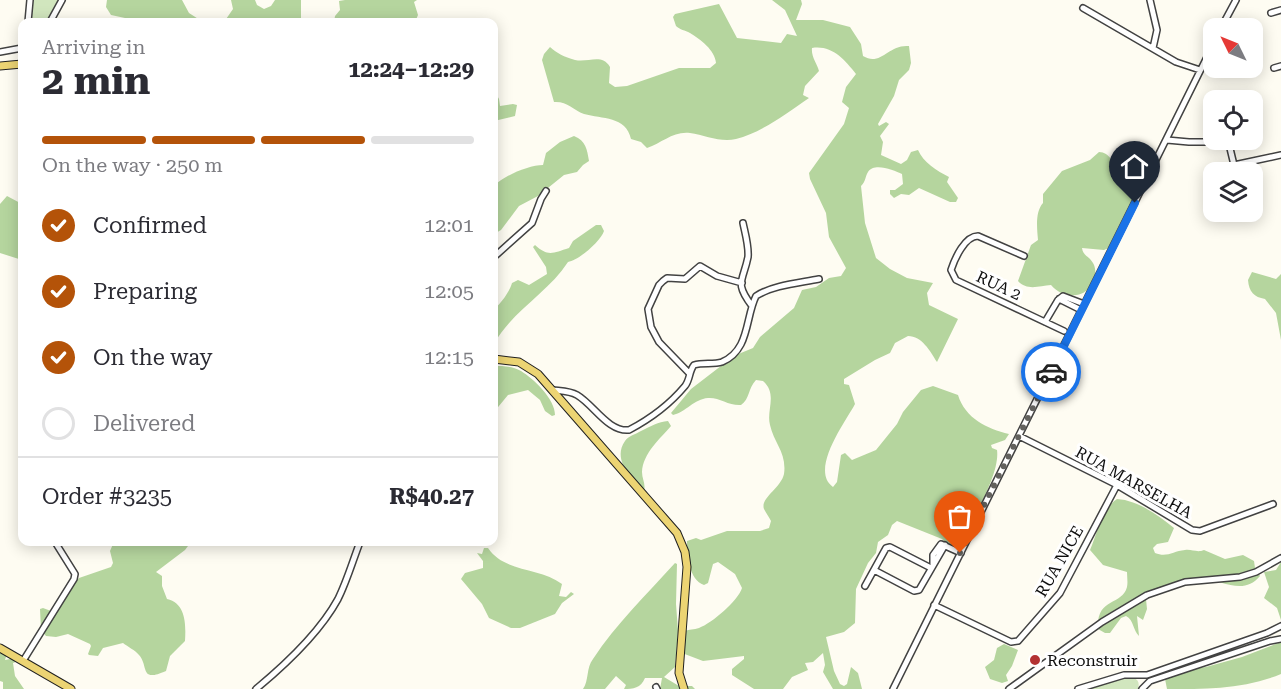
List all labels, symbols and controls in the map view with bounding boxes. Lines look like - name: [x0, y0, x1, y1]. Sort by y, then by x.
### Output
- north arrow: [1203, 18, 1263, 78]
- map controls: [1203, 18, 1263, 222]
- text: Arriving in: [42, 35, 145, 59]
- text: 12:24–12:29: [348, 57, 474, 82]
- text: 2 min: [42, 58, 150, 104]
- button: locate: [1203, 90, 1263, 150]
- pin: [1109, 141, 1160, 203]
- icon: home: [1118, 150, 1151, 183]
- text: On the way · 250 m: [42, 153, 223, 177]
- button: layers: [1203, 162, 1263, 222]
- icon: check: [42, 209, 75, 242]
- text: Confirmed: [93, 213, 207, 238]
- text: 12:01: [424, 213, 474, 237]
- street label: RUA 2: [973, 267, 1024, 304]
- icon: check: [42, 275, 75, 308]
- text: Preparing: [93, 279, 197, 304]
- text: 12:05: [424, 279, 474, 303]
- icon: check: [42, 341, 75, 374]
- courier: [1021, 342, 1081, 402]
- text: On the way: [93, 345, 213, 370]
- text: 12:15: [424, 345, 474, 369]
- icon: car: [1035, 356, 1068, 389]
- text: Delivered: [93, 411, 195, 436]
- street label: RUA MARSELHA: [1072, 442, 1196, 523]
- text: Order #3235: [42, 484, 172, 509]
- text: R$40.27: [389, 484, 474, 509]
- pin: [934, 491, 985, 553]
- icon: bag: [943, 500, 976, 533]
- street label: RUA NICE: [1031, 522, 1087, 600]
- place label: Reconstruir: [1047, 651, 1138, 670]
- marker: Reconstruir: [1028, 653, 1042, 667]

